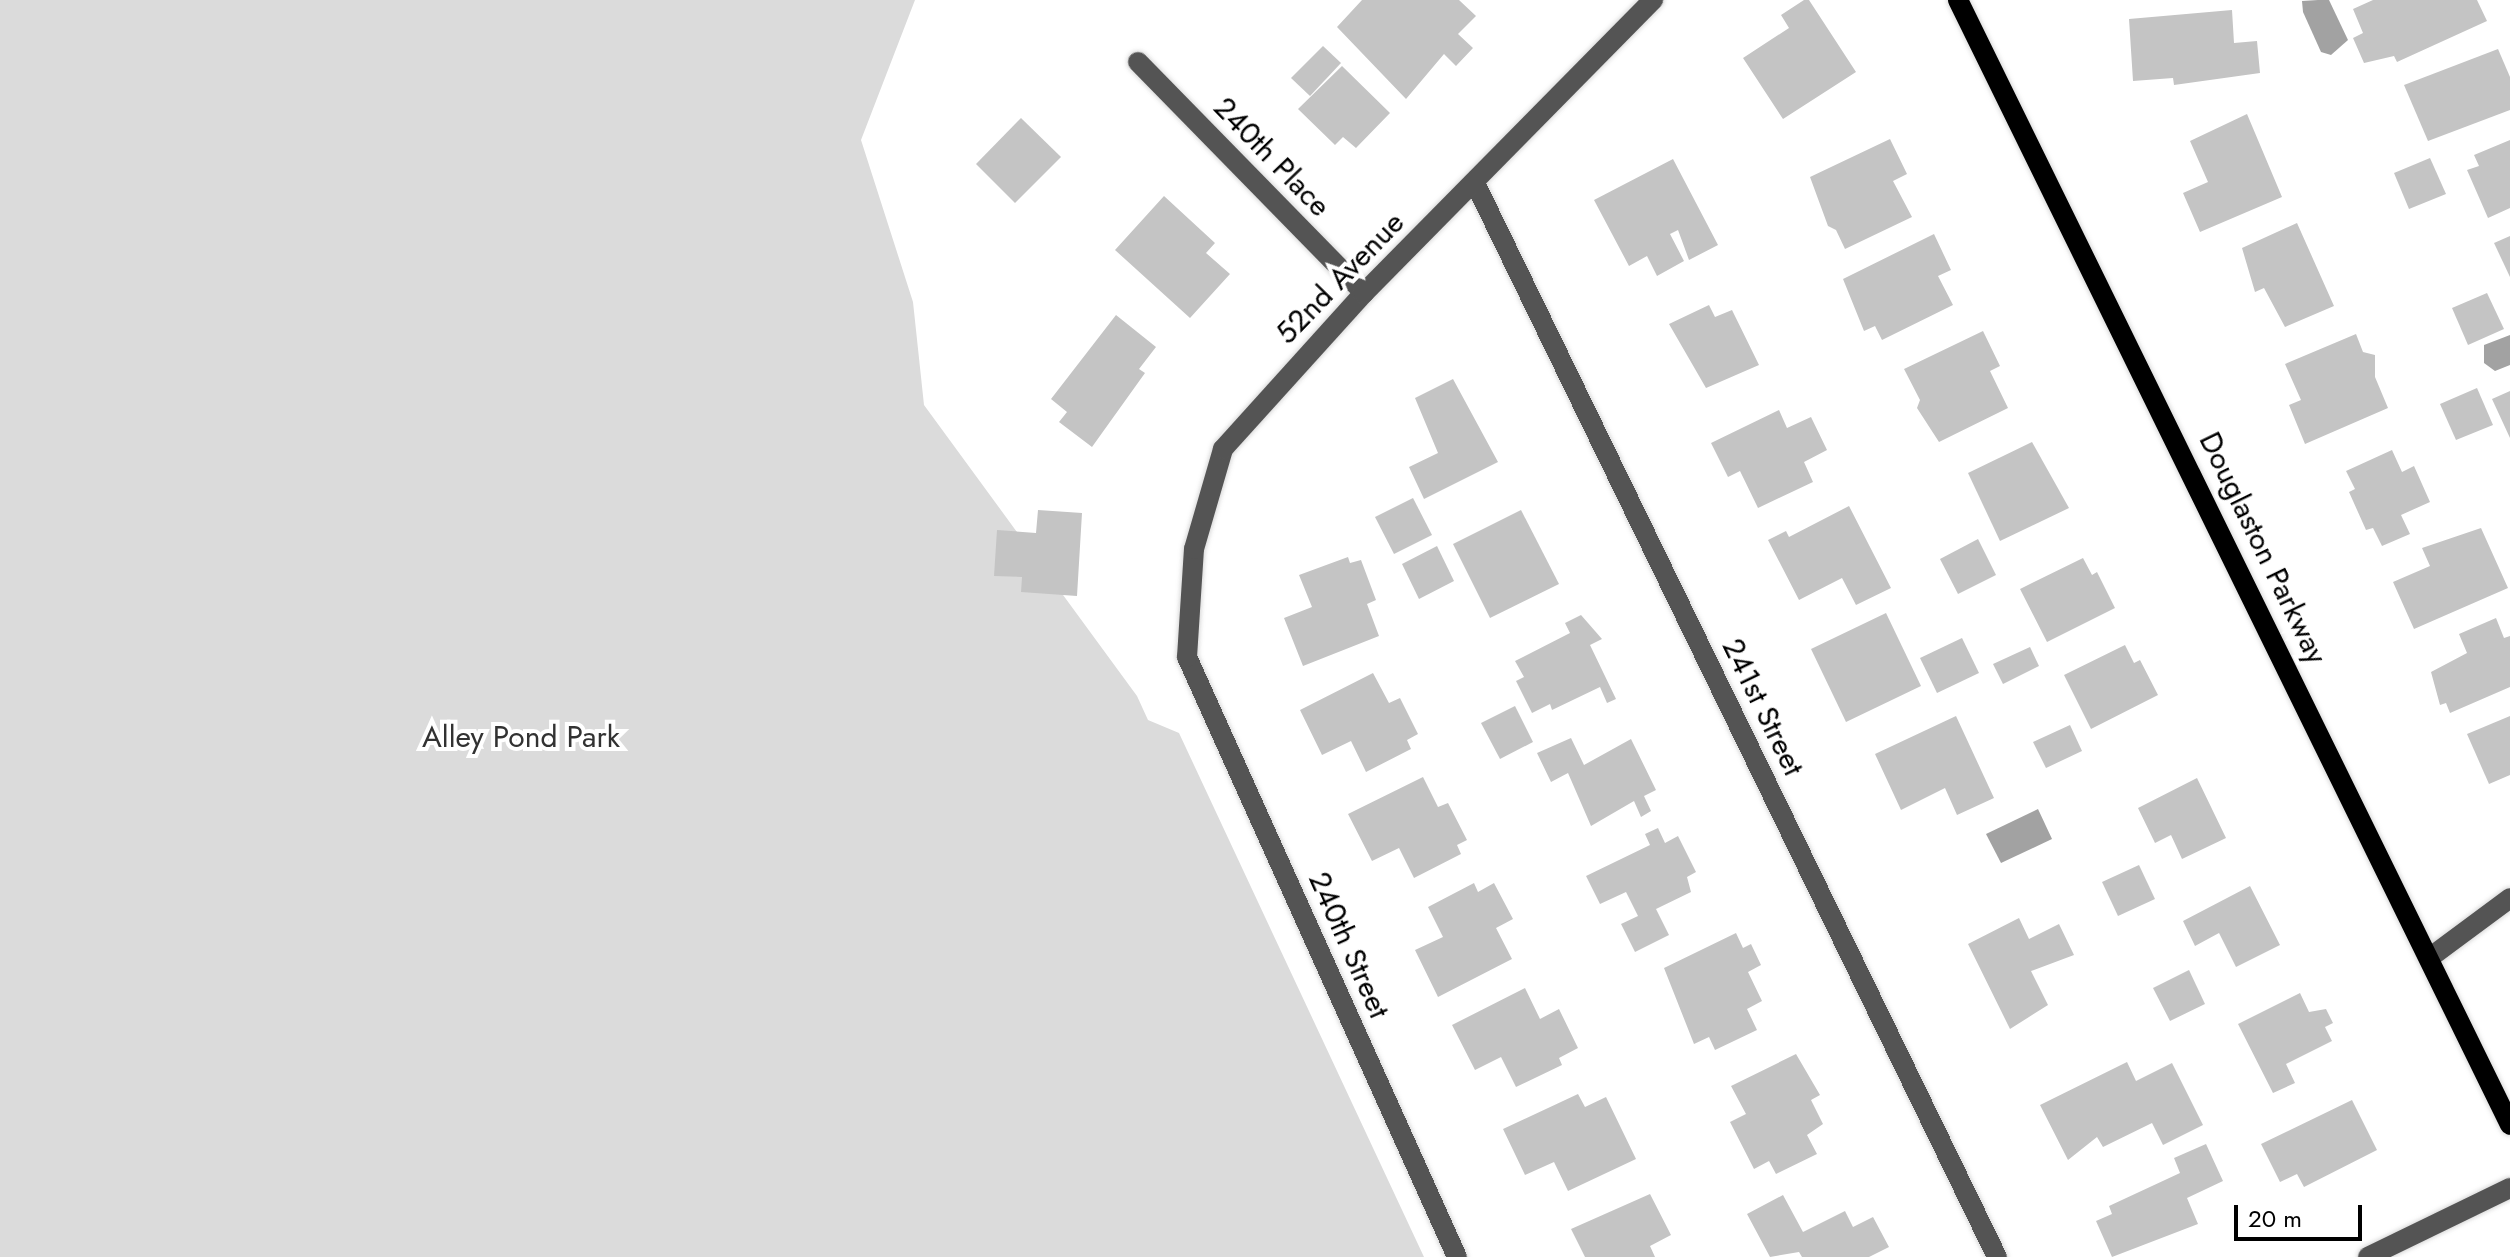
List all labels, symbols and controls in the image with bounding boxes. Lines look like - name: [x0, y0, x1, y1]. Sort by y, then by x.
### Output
- street label: 240th Place: [1206, 90, 1338, 224]
- street label: 52nd Avenue: [1268, 205, 1412, 351]
- street label: Douglaston Parkway: [2191, 426, 2335, 670]
- street label: 241st Street: [1714, 633, 1812, 781]
- park label: Alley Pond Park: [422, 719, 620, 755]
- street label: 240th Street: [1301, 866, 1397, 1024]
- scale bar: [2238, 1189, 2366, 1239]
- text: 20 m: [2248, 1201, 2302, 1236]

